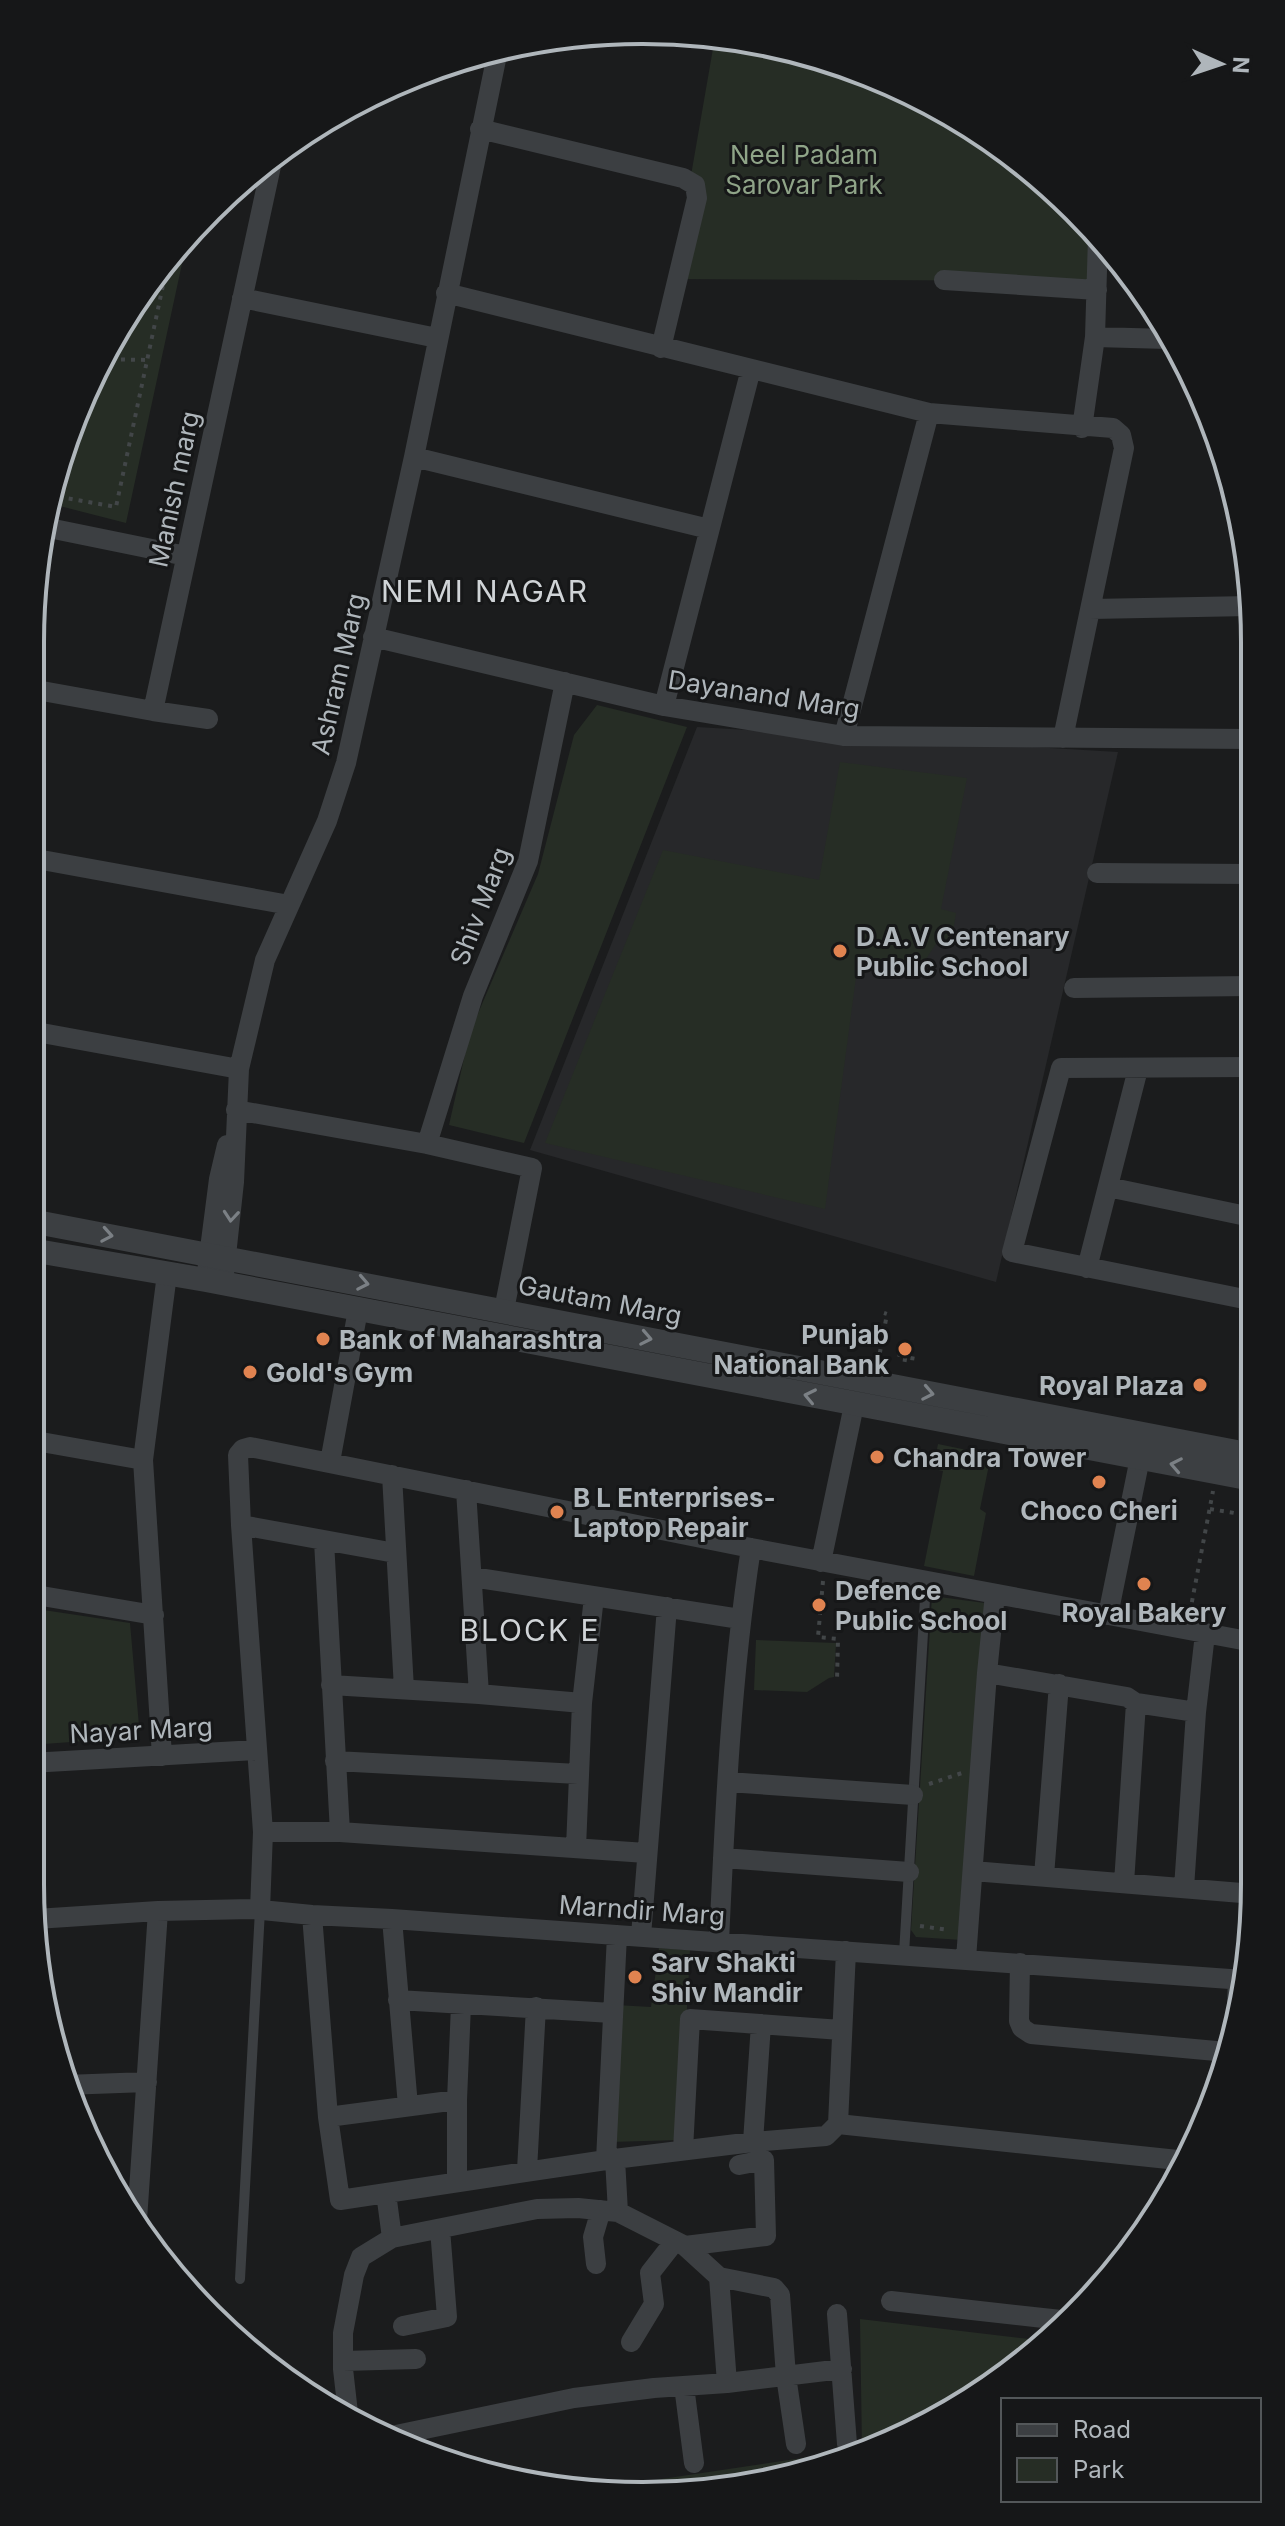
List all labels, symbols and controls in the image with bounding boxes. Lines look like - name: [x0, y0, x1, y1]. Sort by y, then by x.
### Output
- north arrow: [1181, 24, 1261, 104]
- text: N: [1228, 56, 1254, 74]
- park label: Neel Padam Sarovar Park: [725, 139, 883, 200]
- street label: Manish marg: [142, 408, 206, 570]
- district label: NEMI NAGAR: [381, 573, 589, 609]
- street label: Ashram Marg: [304, 590, 372, 758]
- street label: Dayanand Marg: [666, 664, 862, 724]
- street label: Shiv Marg: [443, 843, 517, 969]
- place label: D.A.V Centenary Public School: [856, 921, 1070, 982]
- marker: D.A.V Centenary Public School: [831, 942, 849, 960]
- one-way arrow: [223, 1210, 240, 1223]
- one-way arrow: [101, 1225, 114, 1242]
- street label: Gautam Marg: [516, 1269, 684, 1331]
- one-way arrow: [356, 1274, 369, 1291]
- place label: Punjab National Bank: [714, 1319, 889, 1380]
- place label: Bank of Maharashtra: [339, 1324, 603, 1355]
- one-way arrow: [639, 1328, 652, 1345]
- marker: Bank of Maharashtra: [314, 1330, 332, 1348]
- marker: Punjab National Bank: [896, 1340, 914, 1358]
- place label: Gold's Gym: [266, 1357, 413, 1388]
- marker: Gold's Gym: [241, 1363, 259, 1381]
- place label: Royal Plaza: [1039, 1370, 1184, 1401]
- marker: Royal Plaza: [1191, 1376, 1209, 1394]
- one-way arrow: [922, 1383, 935, 1400]
- one-way arrow: [804, 1388, 817, 1405]
- place label: Chandra Tower: [893, 1442, 1087, 1473]
- marker: Chandra Tower: [868, 1448, 886, 1466]
- one-way arrow: [1169, 1457, 1182, 1474]
- marker: Choco Cheri: [1090, 1473, 1108, 1491]
- place label: B L Enterprises- Laptop Repair: [573, 1482, 776, 1543]
- place label: Choco Cheri: [1020, 1495, 1178, 1526]
- marker: B L Enterprises- Laptop Repair: [548, 1503, 566, 1521]
- place label: Defence Public School: [835, 1575, 1007, 1636]
- marker: Royal Bakery: [1135, 1575, 1153, 1593]
- marker: Defence Public School: [810, 1596, 828, 1614]
- place label: Royal Bakery: [1062, 1597, 1227, 1628]
- district label: BLOCK E: [459, 1612, 601, 1648]
- street label: Nayar Marg: [69, 1711, 213, 1749]
- street label: Marndir Marg: [558, 1889, 726, 1931]
- place label: Sarv Shakti Shiv Mandir: [651, 1947, 803, 2008]
- marker: Sarv Shakti Shiv Mandir: [626, 1968, 644, 1986]
- legend: [1001, 2398, 1261, 2502]
- text: Road: [1073, 2415, 1131, 2444]
- text: Park: [1073, 2455, 1124, 2484]

